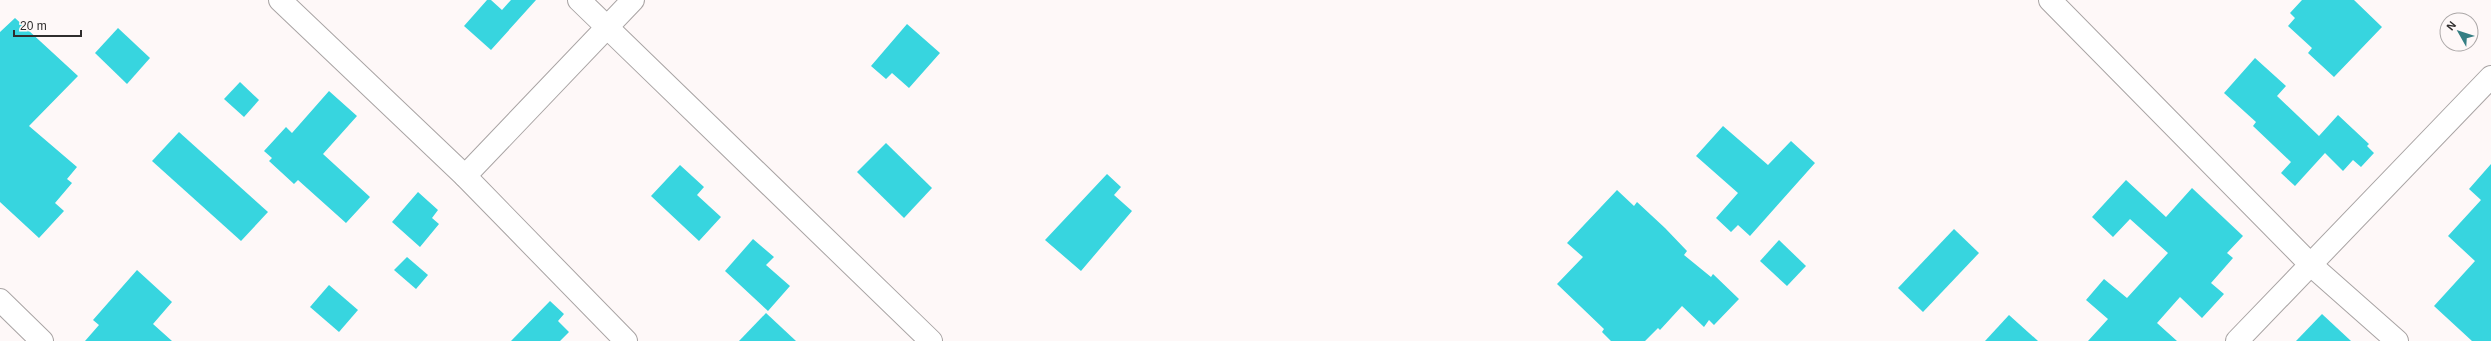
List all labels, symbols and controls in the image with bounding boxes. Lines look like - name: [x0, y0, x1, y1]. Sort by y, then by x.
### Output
- scale bar: [14, 12, 81, 38]
- north arrow: [2439, 12, 2479, 52]
- text: 20 m: [20, 19, 47, 33]
- text: N: [2444, 19, 2458, 33]

